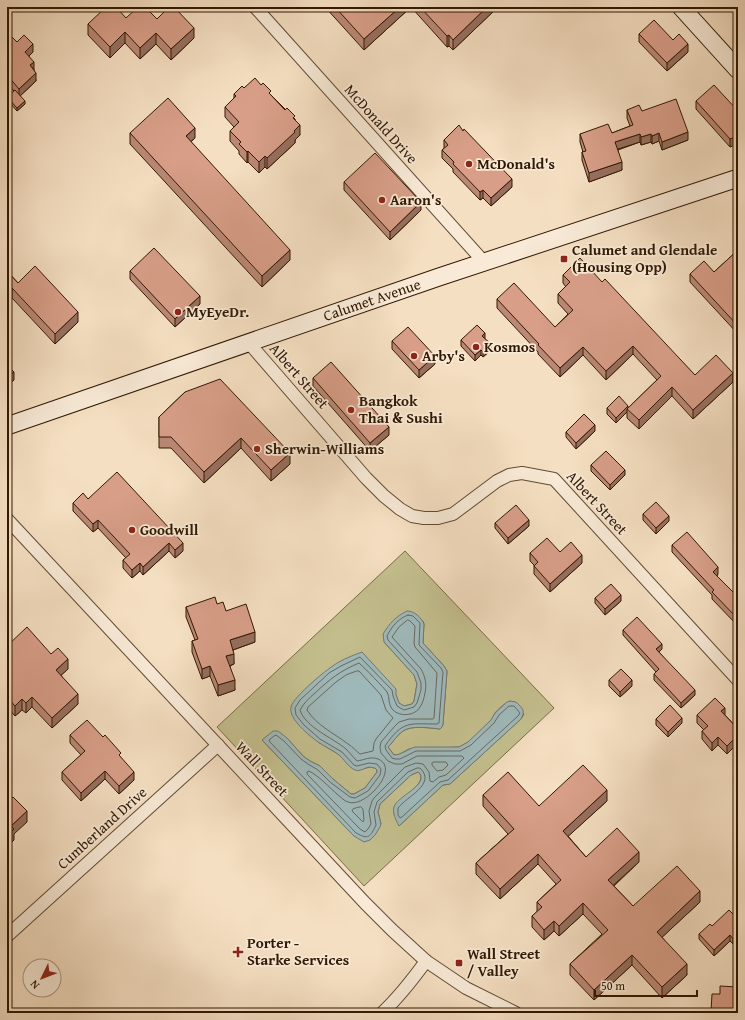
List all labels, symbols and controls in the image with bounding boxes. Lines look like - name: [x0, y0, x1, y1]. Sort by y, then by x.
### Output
- street label: McDonald Drive: [340, 79, 423, 168]
- place label: McDonald's: [477, 153, 555, 174]
- marker: McDonald's: [464, 159, 474, 169]
- place label: Aaron's: [390, 189, 441, 210]
- marker: Aaron's: [377, 195, 387, 205]
- place label: Calumet and Glendale (Housing Opp): [572, 239, 717, 277]
- marker: Calumet and Glendale (Housing Opp): [559, 254, 569, 264]
- street label: Calumet Avenue: [320, 273, 423, 326]
- place label: MyEyeDr.: [186, 301, 249, 322]
- marker: MyEyeDr.: [173, 307, 183, 317]
- place label: Kosmos: [484, 336, 535, 357]
- street label: Albert Street: [265, 338, 334, 414]
- marker: Kosmos: [471, 342, 481, 352]
- place label: Arby's: [422, 345, 465, 366]
- marker: Arby's: [409, 351, 419, 361]
- place label: Bangkok Thai & Sushi: [359, 390, 443, 428]
- marker: Bangkok Thai & Sushi: [346, 405, 356, 415]
- place label: Sherwin-Williams: [265, 438, 384, 459]
- marker: Sherwin-Williams: [252, 444, 262, 454]
- street label: Albert Street: [562, 466, 633, 540]
- place label: Goodwill: [140, 519, 199, 540]
- marker: Goodwill: [127, 525, 137, 535]
- street label: Wall Street: [231, 736, 294, 802]
- street label: Cumberland Drive: [52, 782, 151, 874]
- place label: Porter - Starke Services: [247, 932, 349, 970]
- place label: Wall Street / Valley: [467, 943, 540, 981]
- marker: Porter - Starke Services: [232, 946, 244, 958]
- north arrow: [22, 958, 62, 998]
- marker: Wall Street / Valley: [454, 958, 464, 968]
- scale bar: [595, 972, 697, 998]
- text: N: [26, 976, 43, 993]
- text: 50 m: [601, 977, 625, 994]

